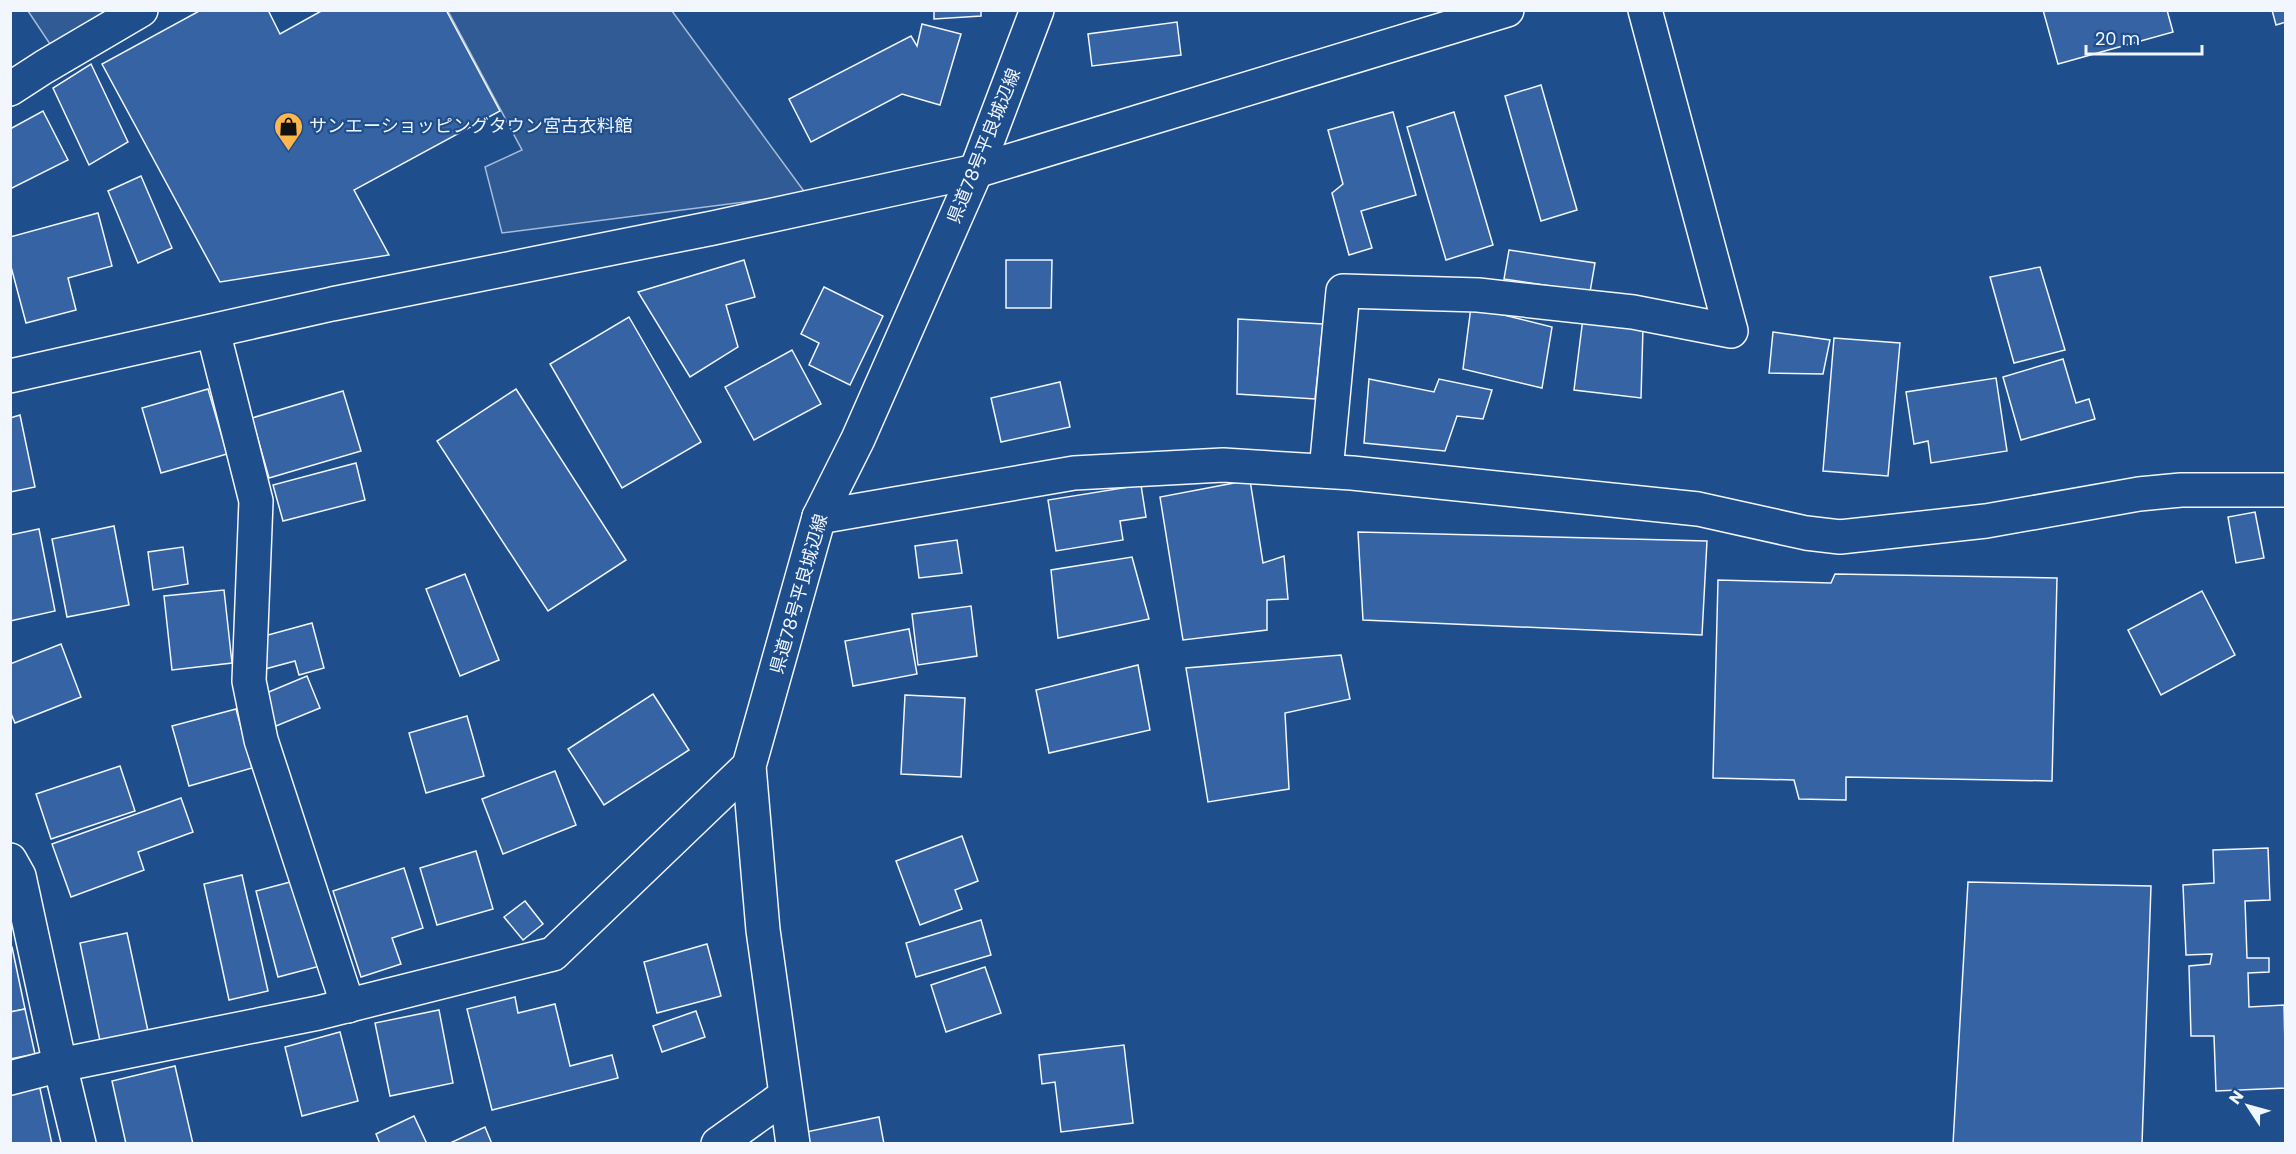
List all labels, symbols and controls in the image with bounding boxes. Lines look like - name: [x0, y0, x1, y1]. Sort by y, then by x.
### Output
- scale bar: [2086, 18, 2202, 56]
- text: 20 m: [2095, 26, 2140, 51]
- street label: 県道78号平良城辺線: [941, 65, 1026, 227]
- shop icon: サンエーショッピングタウン宮古衣料館: [272, 110, 304, 152]
- place label: サンエーショッピングタウン宮古衣料館: [309, 113, 633, 138]
- street label: 県道78号平良城辺線: [764, 511, 833, 677]
- north arrow: [2218, 1076, 2278, 1136]
- text: N: [2223, 1086, 2249, 1109]

